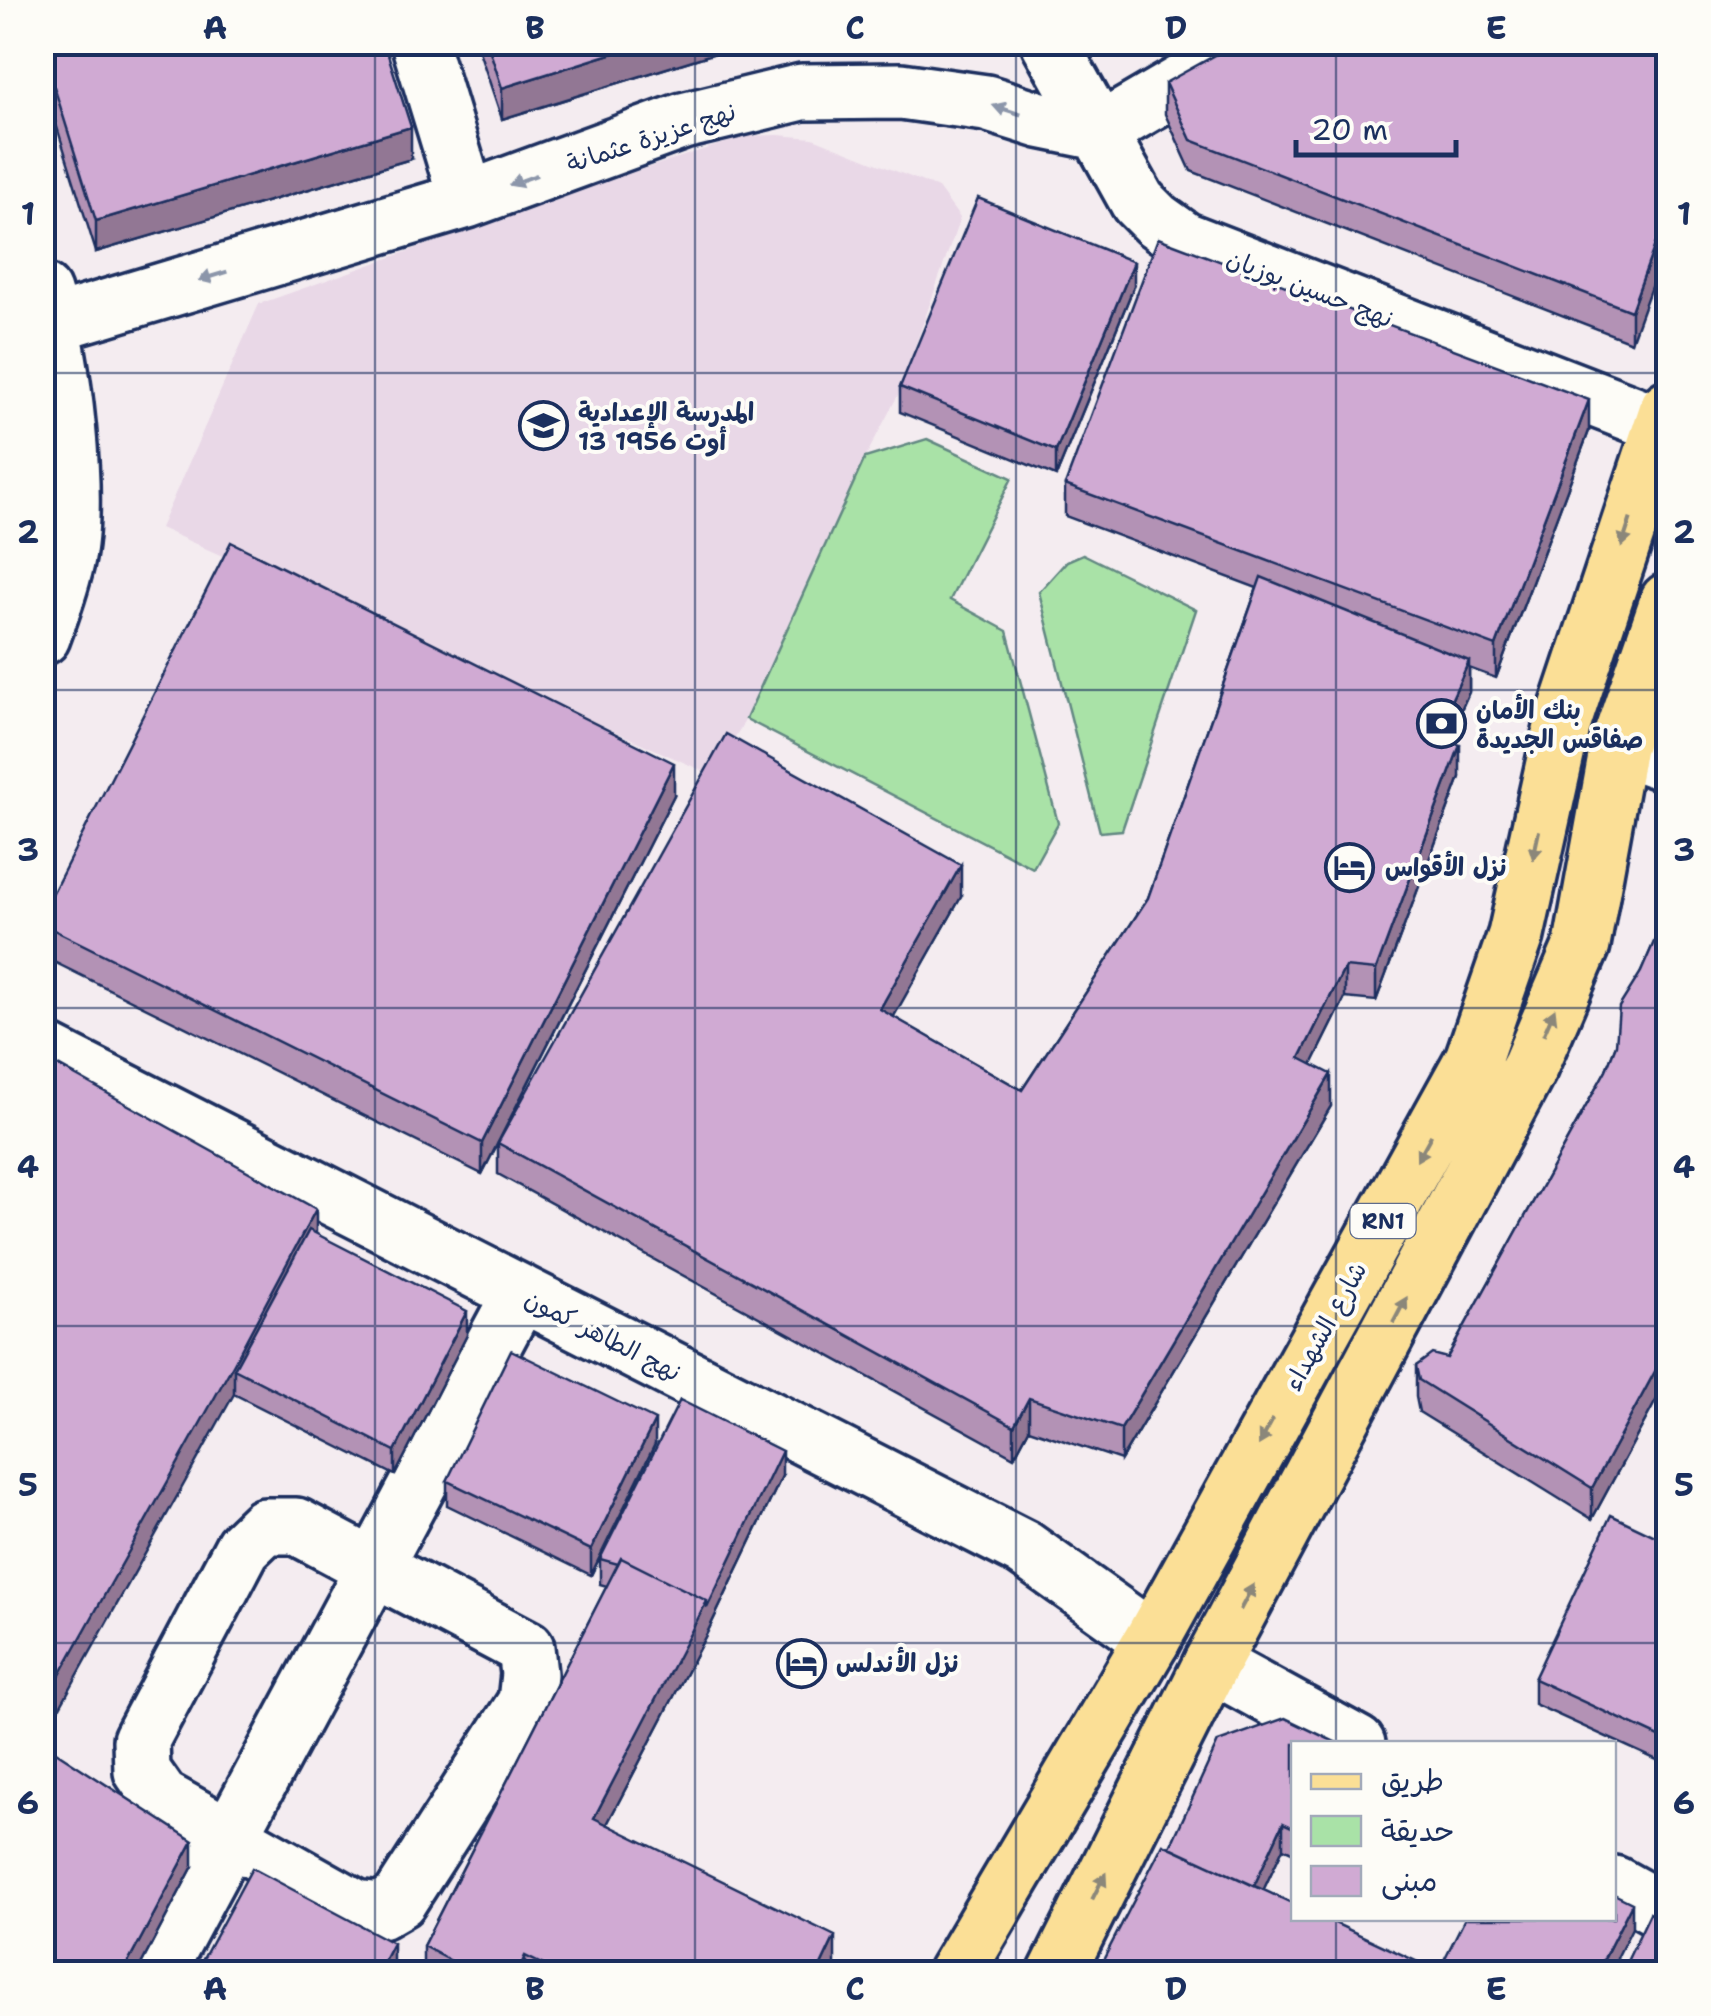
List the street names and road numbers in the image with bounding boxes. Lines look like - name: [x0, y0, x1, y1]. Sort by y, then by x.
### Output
- street label: نهج عزيزة عثمانة: [562, 94, 740, 180]
- street label: نهج حسين بوزيان: [1222, 241, 1398, 335]
- road number: RN1: [1350, 1204, 1416, 1238]
- street label: شارع الشهداء: [1276, 1255, 1375, 1397]
- street label: نهج الطاهر كمون: [519, 1281, 687, 1389]

